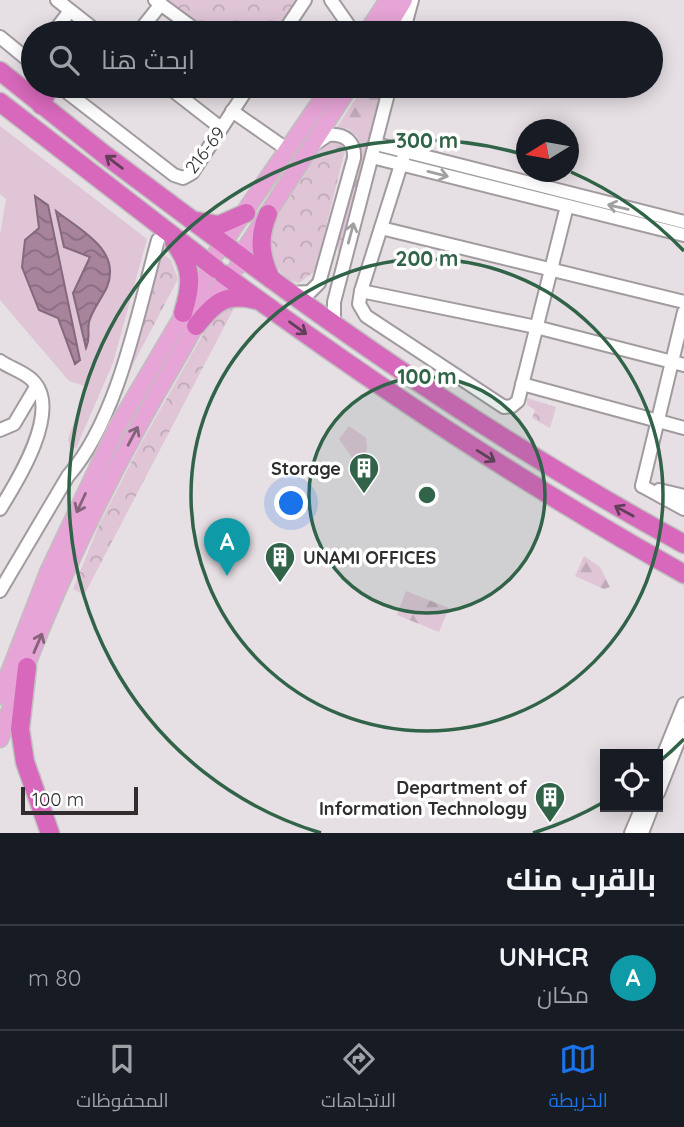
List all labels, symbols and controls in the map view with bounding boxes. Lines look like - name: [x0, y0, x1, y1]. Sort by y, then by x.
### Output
- search box: [21, 21, 663, 98]
- icon: search: [45, 41, 83, 79]
- text: ابحث هنا: [101, 43, 195, 76]
- north arrow: [516, 119, 579, 182]
- street label: 216-69: [180, 122, 230, 178]
- text: 300 m: [396, 127, 458, 153]
- one-way arrow: [106, 155, 124, 170]
- one-way arrow: [426, 168, 449, 181]
- one-way arrow: [607, 199, 630, 213]
- one-way arrow: [346, 222, 359, 244]
- text: 200 m: [396, 245, 458, 271]
- one-way arrow: [288, 321, 307, 335]
- text: 100 m: [397, 363, 457, 389]
- one-way arrow: [127, 426, 141, 447]
- one-way arrow: [475, 450, 495, 464]
- building icon: Storage: [347, 451, 381, 495]
- place label: Storage: [271, 457, 341, 480]
- centre of rings: [415, 483, 439, 507]
- your location: [274, 486, 308, 520]
- one-way arrow: [74, 491, 87, 513]
- one-way arrow: [614, 504, 635, 517]
- pin: A: [204, 518, 250, 576]
- building icon: UNAMI OFFICES: [263, 540, 297, 584]
- place label: UNAMI OFFICES: [303, 546, 437, 569]
- one-way arrow: [32, 632, 45, 654]
- map controls: [600, 749, 663, 812]
- button: locate: [600, 749, 663, 812]
- place label: Department of Information Technology: [319, 776, 527, 820]
- building icon: Department of Information Technology: [533, 780, 567, 824]
- scale bar: [21, 784, 138, 816]
- text: 100 m: [32, 787, 84, 811]
- text: بالقرب منك: [506, 860, 656, 898]
- text: UNHCR: [499, 940, 589, 973]
- text: 80 m: [28, 963, 81, 992]
- text: A: [626, 963, 640, 992]
- text: مكان: [537, 980, 589, 1009]
- tab: المحفوظات: [76, 1040, 169, 1118]
- tab: الاتجاهات: [321, 1040, 396, 1118]
- tab: الخريطة: [549, 1040, 608, 1118]

